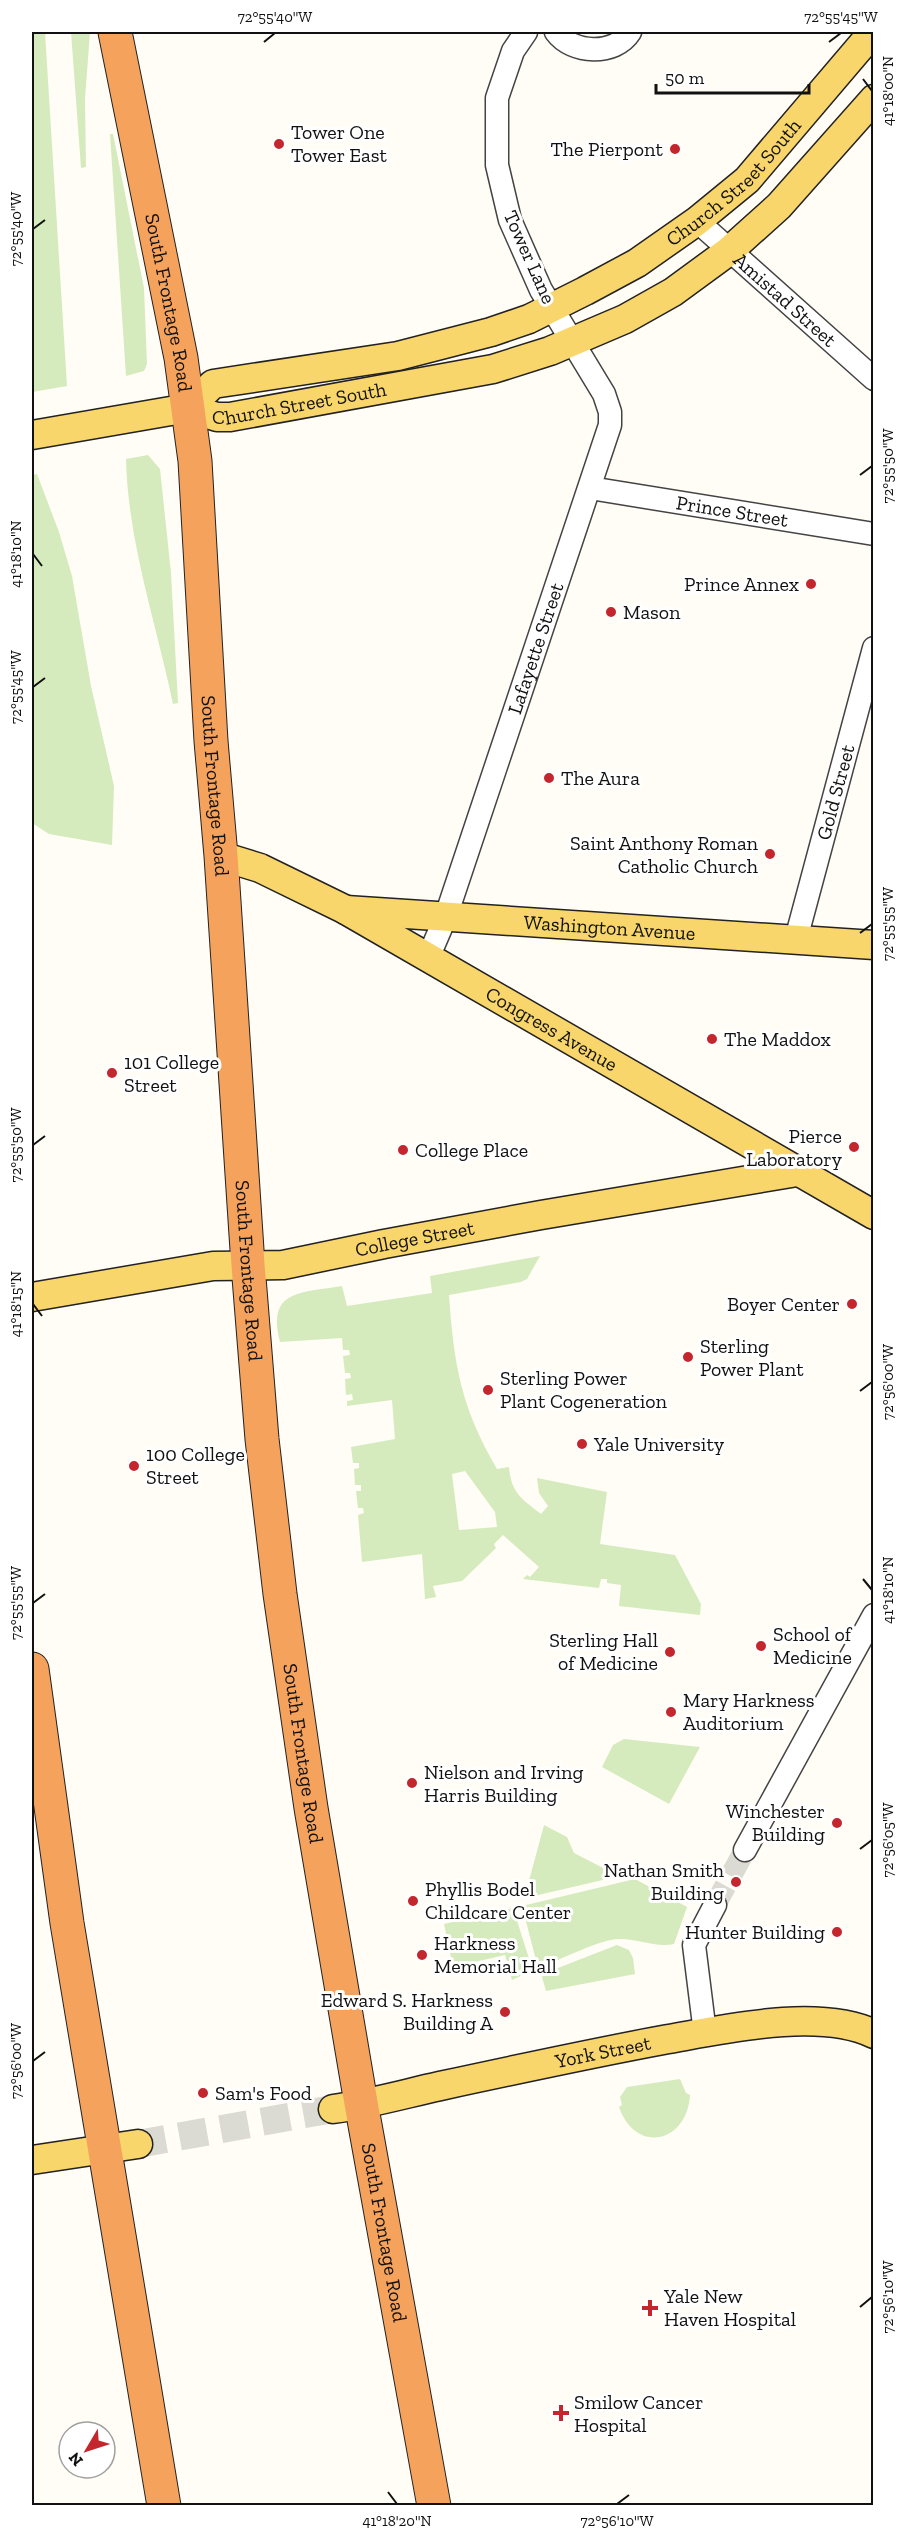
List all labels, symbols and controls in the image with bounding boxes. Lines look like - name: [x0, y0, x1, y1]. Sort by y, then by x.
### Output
- text: 72°55'40"W: [238, 8, 312, 26]
- text: 72°55'45"W: [804, 8, 878, 26]
- text: 41°18'00"N: [879, 56, 897, 126]
- scale bar: [656, 57, 809, 95]
- text: 50 m: [665, 67, 705, 89]
- street label: Church Street South: [661, 113, 806, 251]
- place label: Tower One Tower East: [291, 120, 387, 167]
- marker: Tower One Tower East: [272, 137, 286, 151]
- place label: The Pierpont: [550, 137, 664, 161]
- marker: The Pierpont: [668, 142, 682, 156]
- text: 72°55'40"W: [7, 192, 25, 266]
- street label: Tower Lane: [499, 207, 561, 307]
- street label: South Frontage Road: [140, 211, 197, 393]
- street label: Amistad Street: [729, 247, 842, 352]
- street label: Church Street South: [212, 377, 389, 430]
- text: 72°55'50"W: [879, 429, 897, 503]
- street label: Prince Street: [675, 490, 790, 532]
- text: 41°18'10"N: [7, 520, 25, 588]
- place label: Prince Annex: [684, 572, 799, 596]
- marker: Prince Annex: [804, 577, 818, 591]
- street label: Lafayette Street: [502, 579, 569, 717]
- place label: Mason: [623, 600, 681, 624]
- marker: Mason: [604, 605, 618, 619]
- text: 72°55'45"W: [7, 650, 25, 724]
- street label: South Frontage Road: [196, 695, 234, 877]
- street label: Gold Street: [811, 741, 860, 842]
- place label: The Aura: [561, 766, 640, 790]
- marker: The Aura: [542, 771, 556, 785]
- place label: Saint Anthony Roman Catholic Church: [570, 831, 759, 878]
- marker: Saint Anthony Roman Catholic Church: [763, 847, 777, 861]
- text: 72°55'55"W: [879, 887, 897, 961]
- street label: Washington Avenue: [523, 910, 696, 945]
- street label: Congress Avenue: [481, 981, 622, 1076]
- place label: The Maddox: [724, 1027, 831, 1051]
- marker: The Maddox: [705, 1032, 719, 1046]
- place label: 101 College Street: [124, 1050, 219, 1097]
- marker: 101 College Street: [105, 1066, 119, 1080]
- text: 72°55'50"W: [7, 1108, 25, 1182]
- place label: Pierce Laboratory: [746, 1124, 843, 1171]
- place label: College Place: [415, 1138, 528, 1162]
- marker: Pierce Laboratory: [847, 1140, 861, 1154]
- marker: College Place: [396, 1143, 410, 1157]
- street label: South Frontage Road: [230, 1179, 268, 1362]
- street label: College Street: [353, 1215, 477, 1262]
- text: 41°18'15"N: [7, 1271, 25, 1337]
- place label: Boyer Center: [727, 1292, 840, 1316]
- marker: Boyer Center: [845, 1297, 859, 1311]
- place label: Sterling Power Plant: [700, 1334, 804, 1381]
- text: 72°56'00"W: [879, 1344, 897, 1420]
- marker: Sterling Power Plant: [681, 1350, 695, 1364]
- place label: Sterling Power Plant Cogeneration: [500, 1366, 668, 1413]
- marker: Sterling Power Plant Cogeneration: [481, 1383, 495, 1397]
- place label: Yale University: [593, 1432, 725, 1456]
- marker: Yale University: [575, 1437, 589, 1451]
- place label: 100 College Street: [146, 1442, 245, 1489]
- marker: 100 College Street: [127, 1459, 141, 1473]
- text: 41°18'10"N: [879, 1556, 897, 1624]
- text: 72°55'55"W: [7, 1566, 25, 1640]
- place label: School of Medicine: [773, 1622, 853, 1669]
- place label: Sterling Hall of Medicine: [549, 1628, 658, 1675]
- marker: School of Medicine: [754, 1639, 768, 1653]
- marker: Sterling Hall of Medicine: [663, 1645, 677, 1659]
- street label: South Frontage Road: [278, 1662, 329, 1845]
- place label: Mary Harkness Auditorium: [683, 1688, 814, 1735]
- marker: Mary Harkness Auditorium: [664, 1705, 678, 1719]
- place label: Nielson and Irving Harris Building: [424, 1760, 583, 1807]
- marker: Nielson and Irving Harris Building: [405, 1776, 419, 1790]
- place label: Winchester Building: [726, 1799, 825, 1846]
- text: 72°56'05"W: [879, 1802, 897, 1878]
- marker: Winchester Building: [830, 1816, 844, 1830]
- place label: Nathan Smith Building: [604, 1858, 725, 1905]
- marker: Nathan Smith Building: [729, 1875, 743, 1889]
- place label: Phyllis Bodel Childcare Center: [425, 1877, 571, 1924]
- marker: Phyllis Bodel Childcare Center: [406, 1894, 420, 1908]
- place label: Hunter Building: [685, 1920, 825, 1944]
- marker: Hunter Building: [830, 1925, 844, 1939]
- place label: Harkness Memorial Hall: [434, 1931, 557, 1978]
- marker: Harkness Memorial Hall: [415, 1948, 429, 1962]
- place label: Edward S. Harkness Building A: [321, 1988, 494, 2035]
- marker: Edward S. Harkness Building A: [498, 2005, 512, 2019]
- text: 72°56'00"W: [7, 2023, 25, 2099]
- street label: York Street: [552, 2030, 653, 2073]
- place label: Sam's Food: [215, 2081, 312, 2105]
- marker: Sam's Food: [196, 2086, 210, 2100]
- street label: South Frontage Road: [356, 2141, 412, 2324]
- text: 72°56'10"W: [879, 2260, 897, 2334]
- place label: Yale New Haven Hospital: [663, 2284, 796, 2331]
- marker: Yale New Haven Hospital: [641, 2299, 659, 2317]
- place label: Smilow Cancer Hospital: [574, 2390, 703, 2437]
- marker: Smilow Cancer Hospital: [552, 2404, 570, 2422]
- north arrow: [57, 2420, 117, 2480]
- text: N: [65, 2448, 87, 2470]
- text: 41°18'20"N: [362, 2512, 432, 2530]
- text: 72°56'10"W: [580, 2512, 654, 2530]

